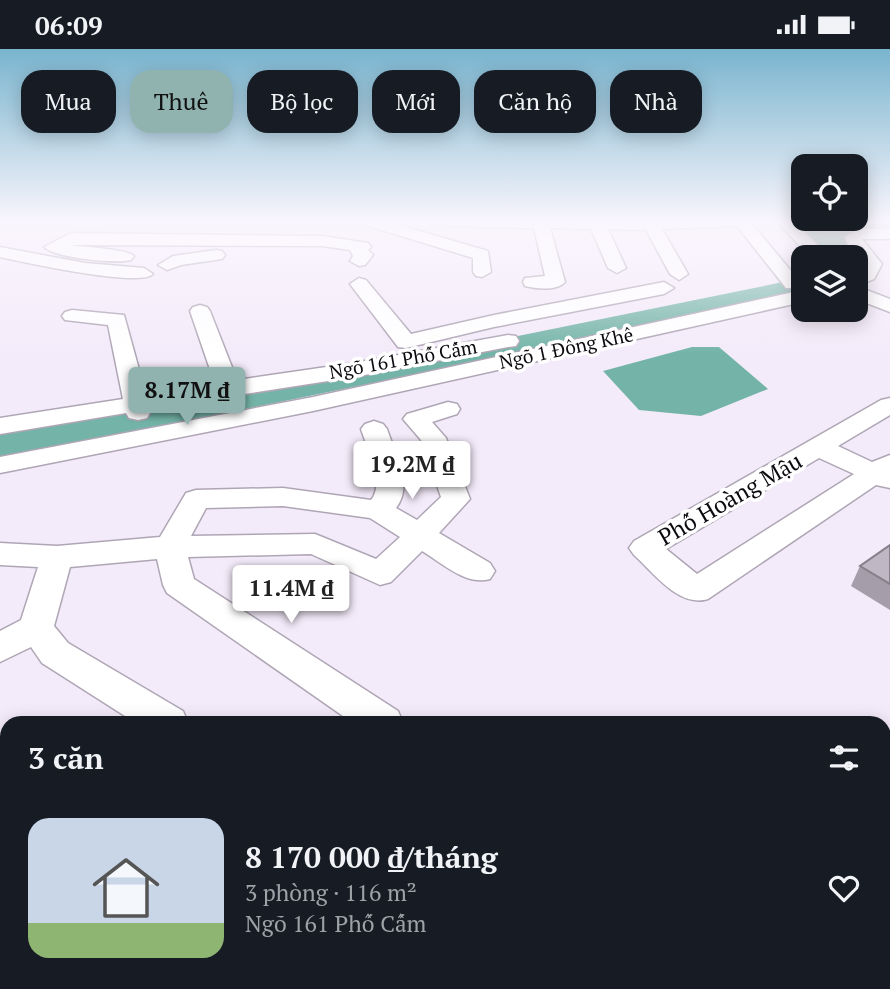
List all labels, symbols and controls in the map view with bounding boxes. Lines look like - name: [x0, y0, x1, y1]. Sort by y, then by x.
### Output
- text: 06:09: [35, 8, 103, 42]
- chip: Mua: [21, 70, 116, 133]
- chip: Thuê: [130, 70, 233, 133]
- chip: Bộ lọc: [247, 70, 358, 133]
- chip: Mới: [372, 70, 460, 133]
- chip: Căn hộ: [474, 70, 596, 133]
- chip: Nhà: [610, 70, 702, 133]
- map controls: [791, 154, 868, 322]
- button: locate: [791, 154, 868, 231]
- button: layers: [791, 245, 868, 322]
- street label: Ngõ 1 Đông Khê: [496, 321, 635, 374]
- street label: Ngõ 161 Phố Cấm: [327, 333, 479, 384]
- pin: 8.17M ₫: [122, 367, 252, 427]
- text: 8.17M ₫: [144, 374, 230, 405]
- pin: 19.2M ₫: [347, 441, 477, 501]
- street label: Phố Hoàng Mậu: [652, 445, 807, 552]
- text: 19.2M ₫: [369, 448, 455, 479]
- pin: 11.4M ₫: [226, 565, 356, 625]
- text: 11.4M ₫: [248, 572, 334, 603]
- text: 3 căn: [28, 738, 104, 778]
- icon: filters: [825, 739, 863, 777]
- text: 8 170 000 ₫/tháng: [245, 837, 498, 877]
- icon: home: [84, 846, 168, 930]
- icon: heart: [825, 869, 863, 907]
- text: 3 phòng · 116 m²: [245, 877, 417, 908]
- text: Ngõ 161 Phố Cấm: [245, 908, 426, 939]

